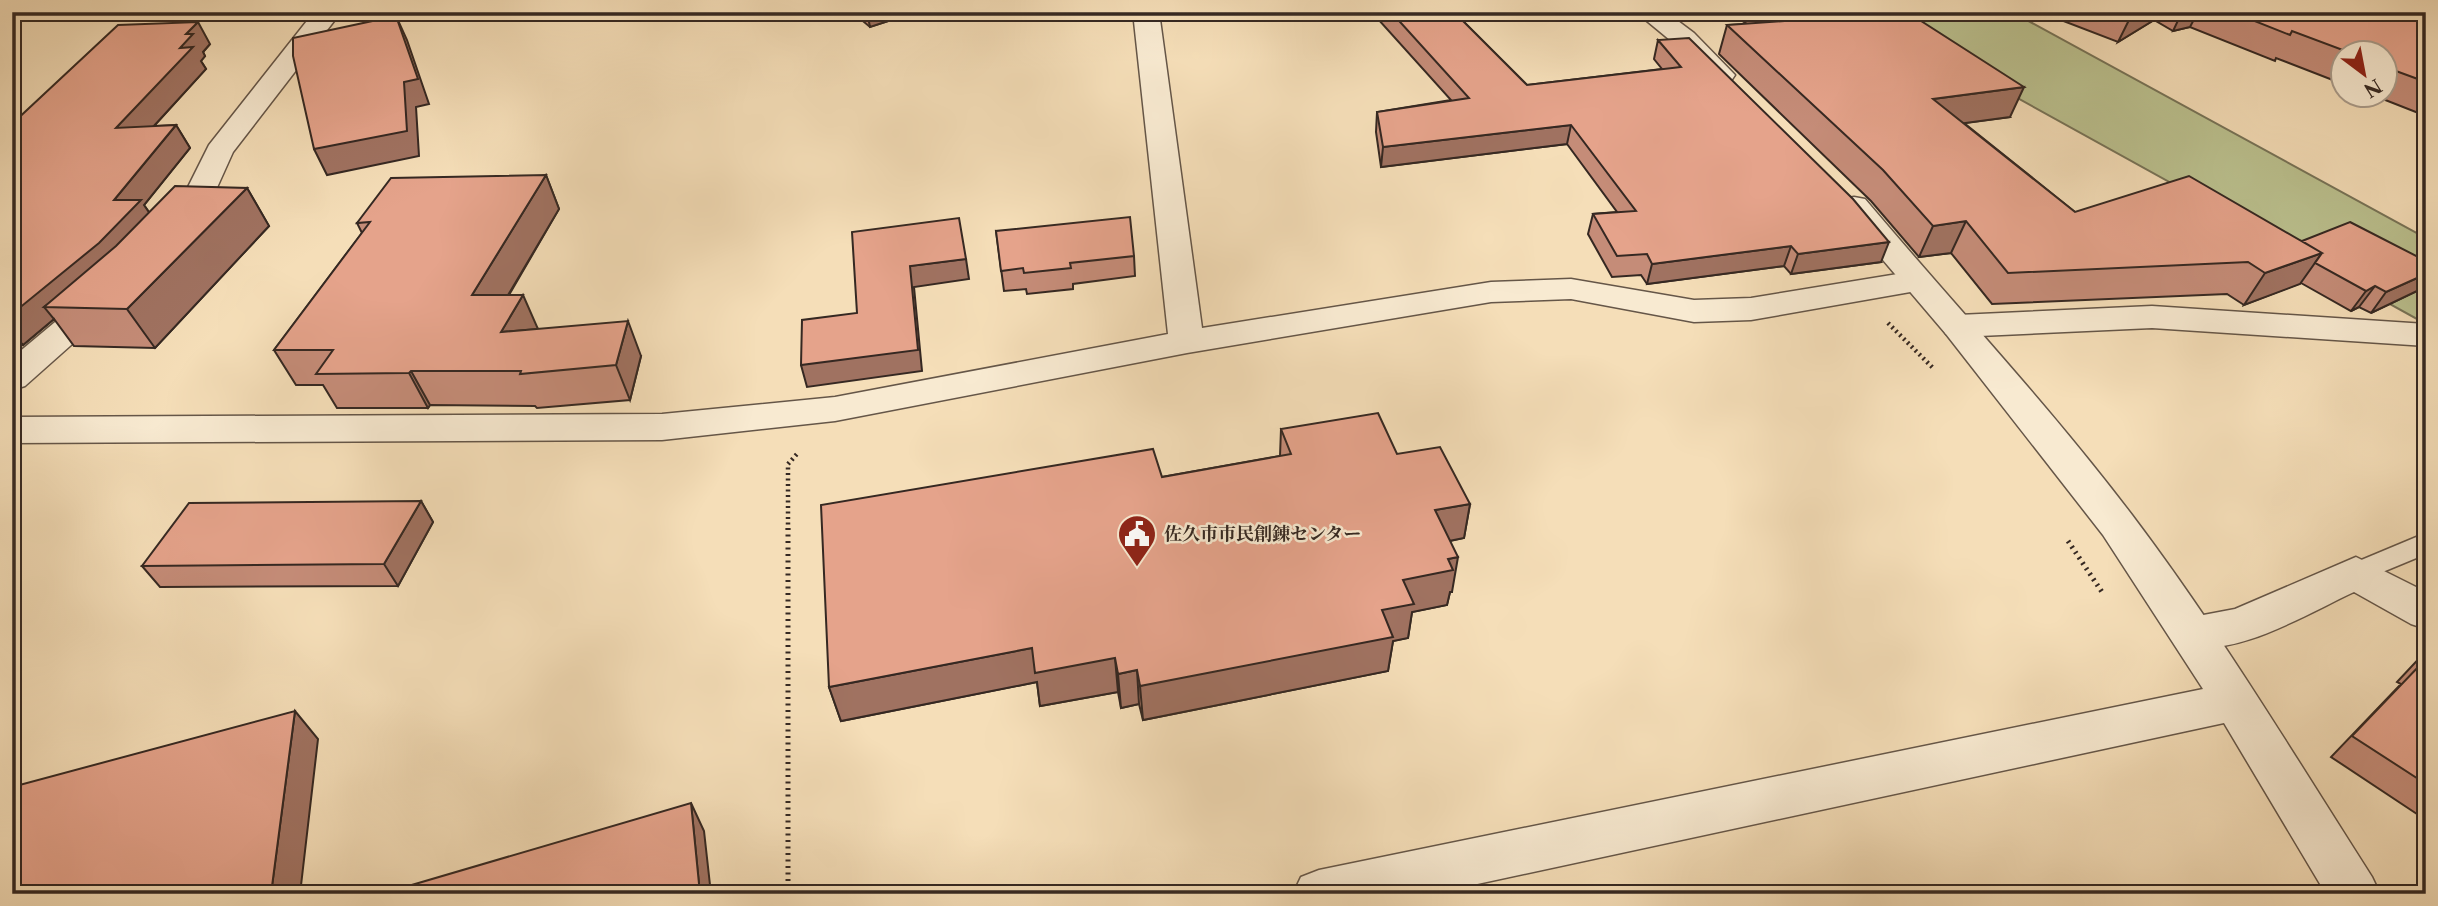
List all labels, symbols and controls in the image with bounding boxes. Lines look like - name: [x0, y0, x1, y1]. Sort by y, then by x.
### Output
- north arrow: [2330, 38, 2400, 108]
- text: N: [2360, 74, 2386, 102]
- public building icon: 佐久市市民創錬センター: [1116, 513, 1158, 568]
- place label: 佐久市市民創錬センター: [1164, 523, 1361, 545]

